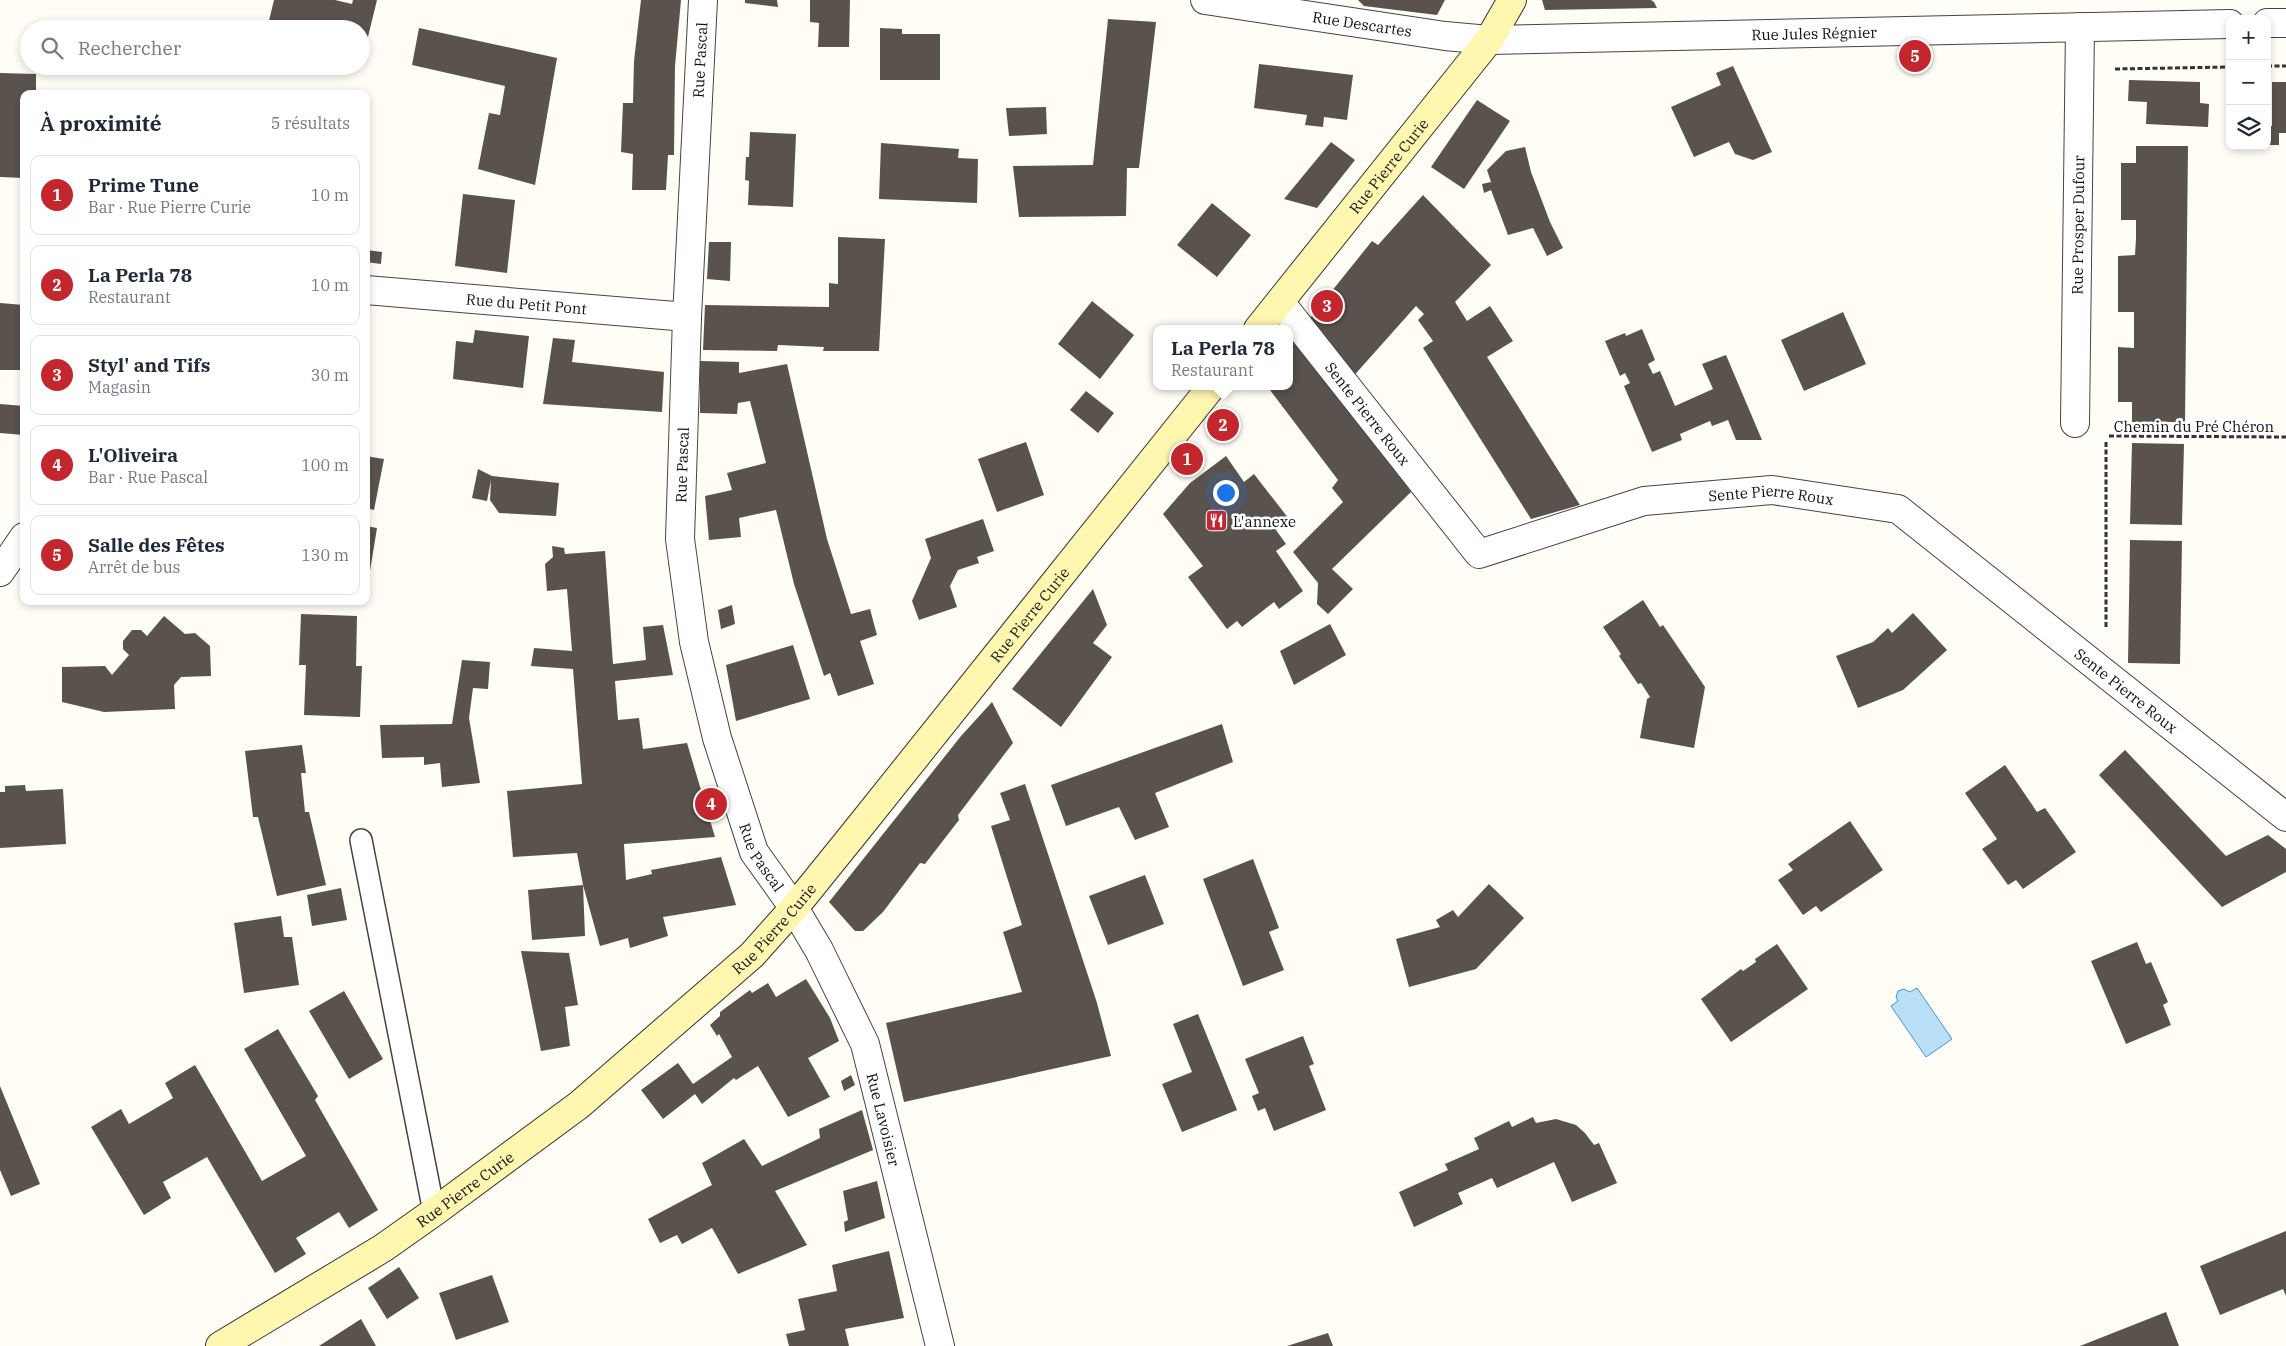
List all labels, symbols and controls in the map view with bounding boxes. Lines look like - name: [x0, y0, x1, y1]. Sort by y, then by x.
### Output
- street label: Rue Descartes: [1311, 7, 1413, 40]
- map controls: [2226, 15, 2271, 150]
- button: +: [2226, 15, 2271, 60]
- search box: [20, 20, 370, 75]
- street label: Rue Pascal: [689, 22, 711, 98]
- street label: Rue Jules Régnier: [1751, 22, 1877, 44]
- icon: search: [38, 34, 66, 62]
- text: Rechercher: [78, 36, 181, 60]
- pin: 5: [1899, 37, 1931, 75]
- button: −: [2226, 60, 2271, 105]
- button: layers: [2226, 105, 2271, 150]
- text: À proximité: [40, 109, 162, 137]
- text: 5 résultats: [271, 113, 350, 133]
- street label: Rue Pierre Curie: [1345, 114, 1432, 217]
- street label: Rue Prosper Dufour: [2067, 155, 2088, 295]
- text: Prime Tune: [88, 173, 199, 197]
- text: 1: [52, 185, 62, 205]
- text: 10 m: [311, 185, 349, 205]
- text: Bar · Rue Pierre Curie: [88, 197, 251, 217]
- text: La Perla 78: [88, 263, 192, 287]
- text: 2: [52, 275, 62, 295]
- text: 10 m: [311, 275, 349, 295]
- text: Restaurant: [88, 287, 171, 307]
- pin: 3: [1311, 287, 1343, 325]
- street label: Rue du Petit Pont: [465, 289, 588, 318]
- popup: [1153, 325, 1293, 390]
- text: La Perla 78: [1171, 336, 1275, 360]
- text: Styl' and Tifs: [88, 353, 210, 377]
- street label: Sente Pierre Roux: [1321, 358, 1415, 469]
- text: Restaurant: [1171, 360, 1254, 380]
- text: 3: [52, 365, 62, 385]
- text: 30 m: [311, 365, 349, 385]
- text: Magasin: [88, 377, 151, 397]
- pin: 2: [1207, 406, 1239, 444]
- street label: Chemin du Pré Chéron: [2114, 417, 2275, 436]
- street label: Rue Pascal: [671, 427, 693, 503]
- pin: 1: [1171, 440, 1203, 478]
- text: L'Oliveira: [88, 443, 178, 467]
- text: 4: [52, 455, 62, 475]
- text: 100 m: [301, 455, 349, 475]
- text: Bar · Rue Pascal: [88, 467, 208, 487]
- your location: [1213, 480, 1239, 506]
- street label: Sente Pierre Roux: [1707, 480, 1835, 509]
- restaurant icon: L'annexe: [1205, 509, 1229, 533]
- place label: L'annexe: [1233, 512, 1296, 531]
- text: Salle des Fêtes: [88, 533, 225, 557]
- text: 5: [52, 545, 62, 565]
- text: 130 m: [301, 545, 349, 565]
- text: Arrêt de bus: [88, 557, 180, 577]
- street label: Rue Pierre Curie: [986, 563, 1073, 666]
- street label: Sente Pierre Roux: [2071, 644, 2182, 737]
- pin: 4: [695, 785, 727, 823]
- street label: Rue Pascal: [736, 821, 788, 895]
- street label: Rue Pierre Curie: [728, 879, 820, 978]
- street label: Rue Lavoisier: [863, 1071, 905, 1168]
- street label: Rue Pierre Curie: [412, 1147, 517, 1231]

